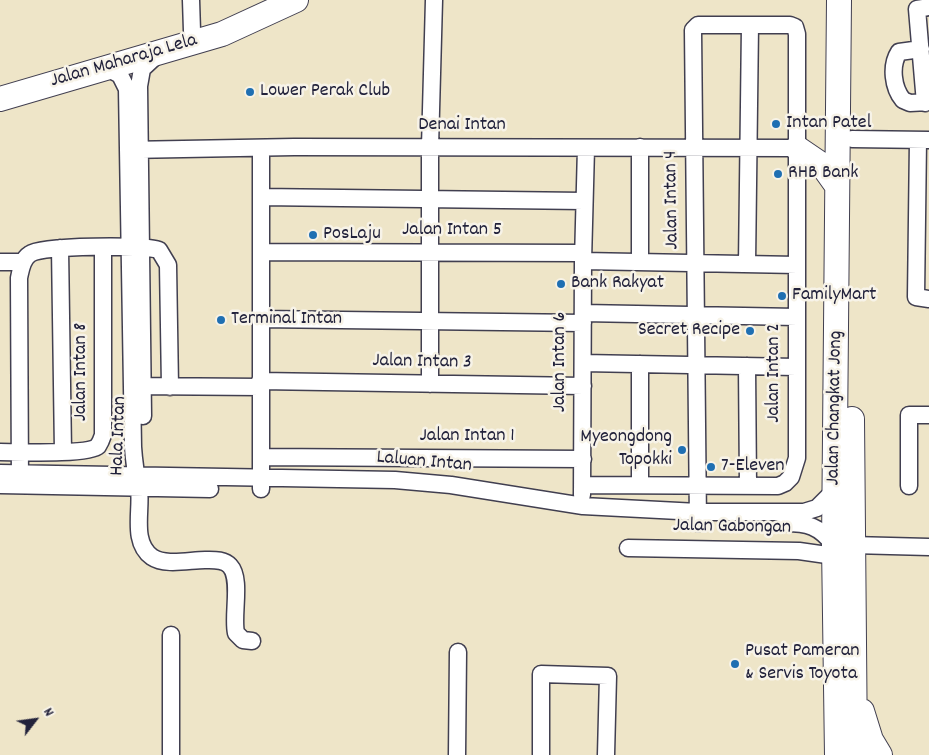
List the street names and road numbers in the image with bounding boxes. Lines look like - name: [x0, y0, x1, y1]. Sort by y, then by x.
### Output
- street label: Jalan Maharaja Lela: [48, 30, 200, 94]
- street label: Denai Intan: [418, 114, 506, 138]
- street label: Jalan Intan 4: [660, 150, 686, 250]
- street label: Jalan Intan 5: [402, 219, 502, 243]
- street label: Jalan Intan 6: [549, 312, 573, 412]
- street label: Jalan Intan 8: [70, 323, 94, 421]
- street label: Jalan Intan 2: [763, 323, 787, 423]
- street label: Jalan Changkat Jong: [823, 330, 849, 486]
- street label: Jalan Intan 3: [372, 350, 472, 376]
- street label: Hala Intan: [107, 396, 133, 476]
- street label: Jalan Intan 1: [419, 425, 515, 449]
- street label: Laluan Intan: [375, 447, 473, 479]
- street label: Jalan Gabongan: [673, 515, 791, 541]

